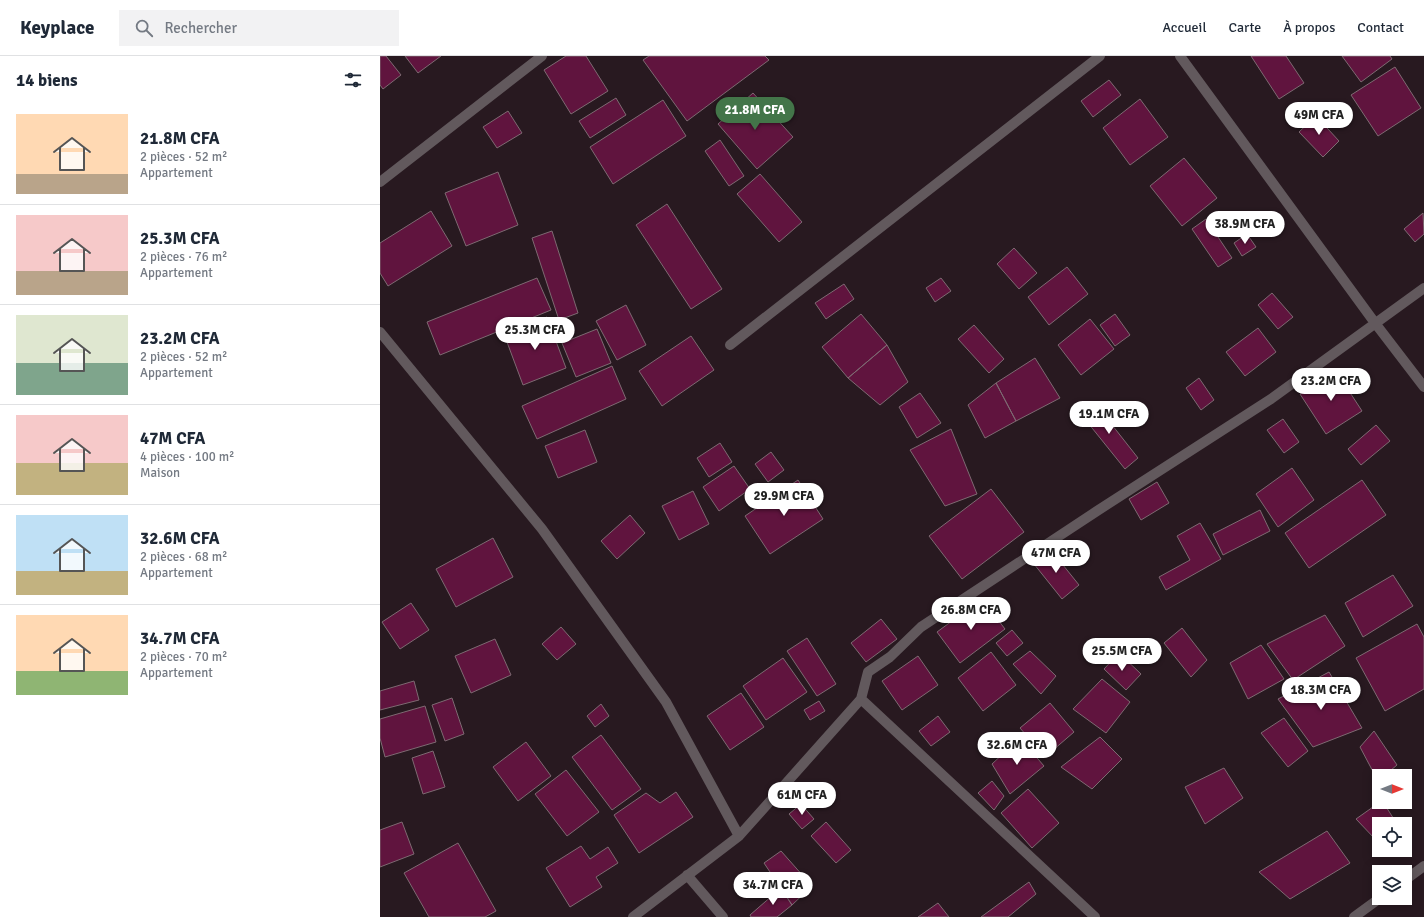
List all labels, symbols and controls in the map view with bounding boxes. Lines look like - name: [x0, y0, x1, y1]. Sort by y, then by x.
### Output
- search box: [119, 10, 399, 46]
- text: Keyplace: [20, 16, 95, 40]
- icon: search: [133, 17, 155, 39]
- text: Rechercher: [165, 19, 237, 37]
- text: Accueil: [1162, 19, 1207, 36]
- text: Carte: [1229, 19, 1261, 36]
- text: À propos: [1283, 19, 1335, 36]
- text: Contact: [1357, 19, 1404, 36]
- icon: filters: [342, 69, 364, 91]
- text: 14 biens: [16, 70, 78, 91]
- pin: 21.8M CFA: [709, 97, 801, 131]
- text: 21.8M CFA: [725, 102, 785, 118]
- pin: 49M CFA: [1282, 102, 1356, 136]
- text: 49M CFA: [1294, 107, 1344, 123]
- text: 21.8M CFA: [140, 128, 220, 149]
- icon: home: [48, 130, 96, 178]
- text: 2 pièces · 52 m²: [140, 149, 227, 165]
- text: Appartement: [140, 165, 213, 181]
- pin: 38.9M CFA: [1199, 211, 1291, 245]
- text: 38.9M CFA: [1215, 216, 1275, 232]
- text: 25.3M CFA: [140, 228, 220, 249]
- icon: home: [48, 231, 96, 279]
- text: 2 pièces · 76 m²: [140, 249, 227, 265]
- text: Appartement: [140, 265, 213, 281]
- pin: 25.3M CFA: [489, 317, 581, 351]
- text: 25.3M CFA: [505, 322, 565, 338]
- text: 23.2M CFA: [140, 328, 220, 349]
- icon: home: [48, 331, 96, 379]
- text: 2 pièces · 52 m²: [140, 349, 227, 365]
- text: Appartement: [140, 365, 213, 381]
- pin: 23.2M CFA: [1285, 368, 1377, 402]
- text: 23.2M CFA: [1301, 373, 1361, 389]
- pin: 19.1M CFA: [1063, 401, 1155, 435]
- text: 19.1M CFA: [1079, 406, 1139, 422]
- text: 47M CFA: [140, 428, 205, 449]
- icon: home: [48, 431, 96, 479]
- text: 4 pièces · 100 m²: [140, 449, 234, 465]
- text: Maison: [140, 465, 180, 481]
- pin: 29.9M CFA: [738, 483, 830, 517]
- text: 29.9M CFA: [754, 488, 814, 504]
- text: 32.6M CFA: [140, 528, 220, 549]
- icon: home: [48, 531, 96, 579]
- pin: 47M CFA: [1019, 540, 1093, 574]
- text: 47M CFA: [1031, 545, 1081, 561]
- text: 2 pièces · 68 m²: [140, 549, 227, 565]
- text: Appartement: [140, 565, 213, 581]
- pin: 26.8M CFA: [925, 597, 1017, 631]
- text: 26.8M CFA: [941, 602, 1001, 618]
- text: 34.7M CFA: [140, 628, 220, 649]
- icon: home: [48, 631, 96, 679]
- pin: 25.5M CFA: [1076, 638, 1168, 672]
- text: 25.5M CFA: [1092, 643, 1152, 659]
- text: 2 pièces · 70 m²: [140, 649, 227, 665]
- text: Appartement: [140, 665, 213, 681]
- pin: 18.3M CFA: [1275, 677, 1367, 711]
- text: 18.3M CFA: [1291, 682, 1351, 698]
- pin: 32.6M CFA: [971, 732, 1063, 766]
- text: 32.6M CFA: [987, 737, 1047, 753]
- north arrow: [1372, 769, 1412, 809]
- map controls: [1372, 769, 1412, 905]
- pin: 61M CFA: [765, 782, 839, 816]
- text: 61M CFA: [777, 787, 827, 803]
- button: locate: [1372, 817, 1412, 857]
- button: layers: [1372, 865, 1412, 905]
- pin: 34.7M CFA: [727, 872, 819, 906]
- text: 34.7M CFA: [743, 877, 803, 893]

